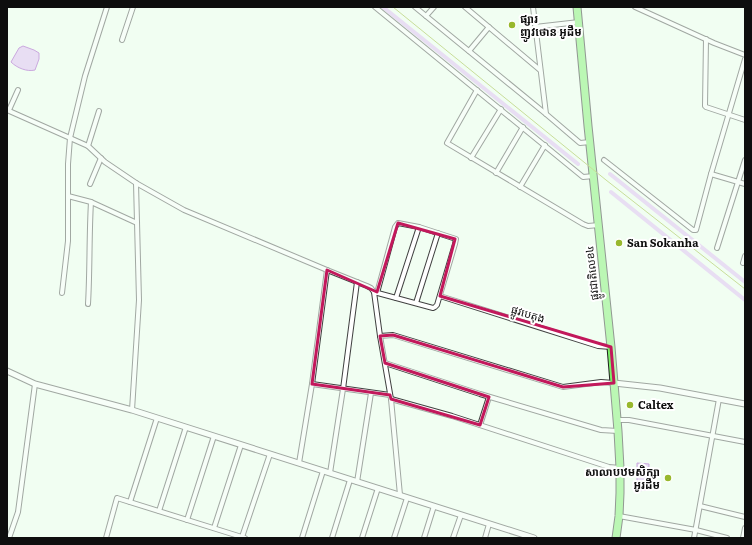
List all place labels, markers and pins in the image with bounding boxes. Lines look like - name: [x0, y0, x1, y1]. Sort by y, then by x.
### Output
- place label: ផ្សារ ញូវថោន អូដឹម: [520, 10, 582, 42]
- marker: ផ្សារ ញូវថោន អូដឹម: [507, 20, 517, 30]
- place label: San Sokanha: [627, 234, 699, 250]
- marker: San Sokanha: [614, 238, 624, 248]
- place label: Caltex: [638, 396, 674, 412]
- marker: Caltex: [625, 400, 635, 410]
- place label: សាលាបឋមសិក្សា អូរដឹម: [585, 463, 660, 492]
- marker: សាលាបឋមសិក្សា អូរដឹម: [663, 473, 673, 483]

